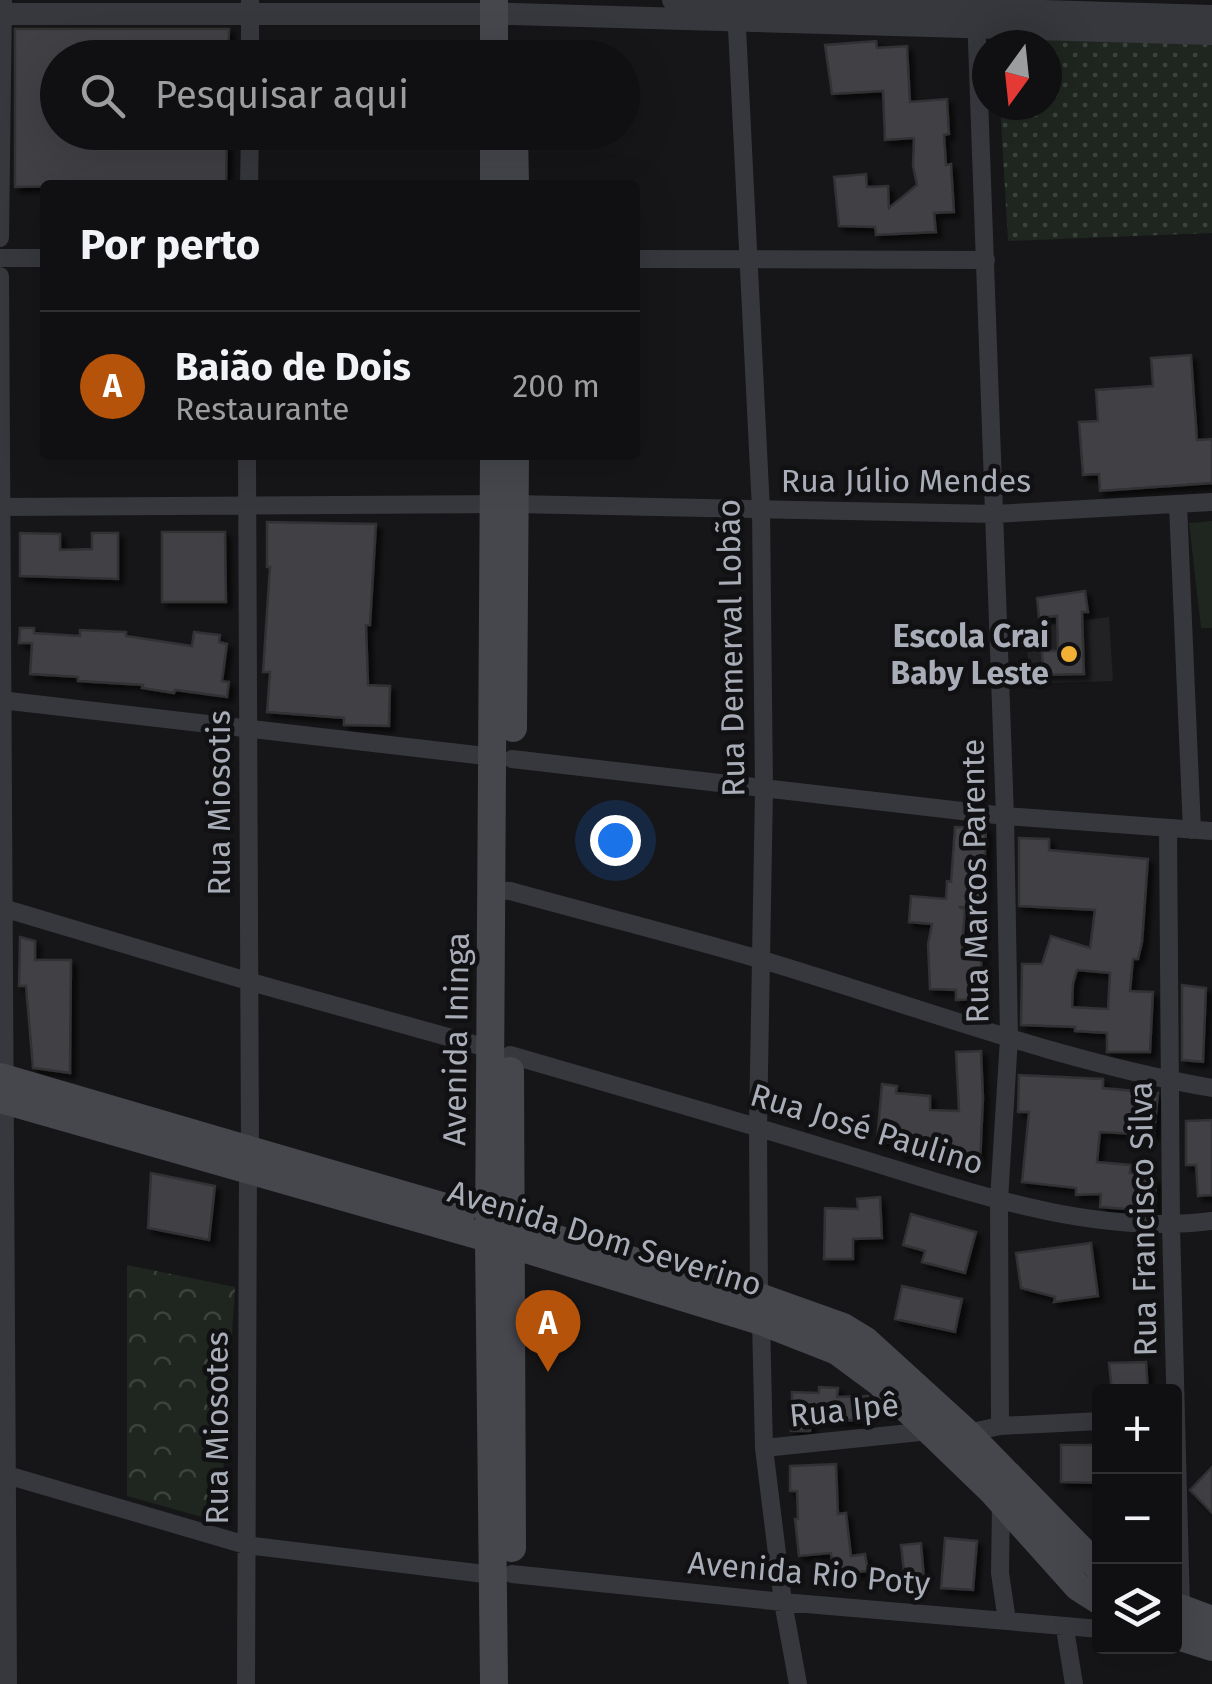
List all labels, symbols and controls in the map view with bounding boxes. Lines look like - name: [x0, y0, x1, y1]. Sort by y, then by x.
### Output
- north arrow: [972, 30, 1062, 120]
- search box: [40, 40, 640, 150]
- icon: search: [75, 68, 130, 123]
- text: Pesquisar aqui: [155, 72, 409, 118]
- text: Por perto: [80, 220, 260, 270]
- text: Baião de Dois: [175, 344, 411, 390]
- text: A: [103, 367, 122, 405]
- text: 200 m: [513, 367, 600, 405]
- text: Restaurante: [175, 390, 350, 428]
- street label: Rua Júlio Mendes: [781, 462, 1031, 500]
- street label: Rua Demerval Lobão: [709, 499, 753, 797]
- place label: Escola Crai Baby Leste: [891, 617, 1049, 692]
- marker: Escola Crai Baby Leste: [1058, 643, 1080, 665]
- street label: Rua Miosotis: [200, 710, 238, 896]
- street label: Rua Marcos Parente: [954, 738, 996, 1024]
- your location: [590, 815, 641, 866]
- street label: Avenida Ininga: [435, 932, 477, 1146]
- street label: Rua José Paulino: [746, 1075, 988, 1183]
- street label: Rua Francisco Silva: [1122, 1081, 1164, 1357]
- street label: Avenida Dom Severino: [444, 1172, 766, 1304]
- pin: A: [516, 1290, 580, 1372]
- street label: Rua Miosotes: [198, 1331, 236, 1525]
- map controls: [1092, 1384, 1182, 1654]
- button: +: [1092, 1384, 1182, 1474]
- street label: Rua Ipê: [787, 1385, 901, 1435]
- button: −: [1092, 1474, 1182, 1564]
- street label: Avenida Rio Poty: [686, 1543, 932, 1603]
- button: layers: [1092, 1564, 1182, 1654]

